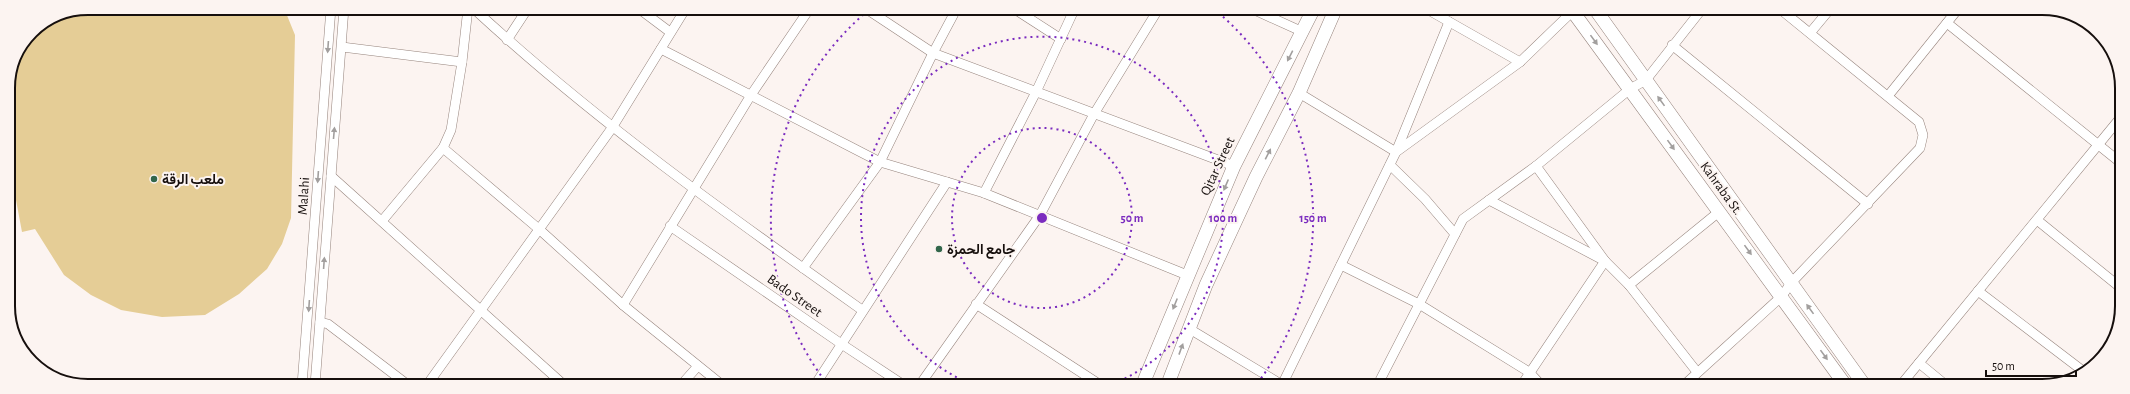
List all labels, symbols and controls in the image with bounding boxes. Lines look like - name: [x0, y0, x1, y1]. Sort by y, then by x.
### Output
- one-way arrow: [1590, 35, 1598, 45]
- one-way arrow: [324, 41, 331, 53]
- one-way arrow: [1287, 50, 1294, 62]
- one-way arrow: [1656, 95, 1665, 106]
- one-way arrow: [331, 127, 338, 139]
- street label: Qitar Street: [1198, 134, 1238, 198]
- one-way arrow: [1667, 140, 1675, 150]
- one-way arrow: [1265, 148, 1271, 159]
- street label: Kahraba St.: [1697, 159, 1745, 218]
- one-way arrow: [315, 171, 322, 183]
- place label: ملعب الرقة: [162, 173, 224, 188]
- marker: ملعب الرقة: [149, 174, 159, 184]
- street label: Malahi: [296, 177, 312, 215]
- one-way arrow: [1222, 179, 1228, 191]
- centre of rings: [1035, 211, 1049, 225]
- text: 50 m: [1121, 212, 1144, 224]
- text: 100 m: [1209, 212, 1237, 224]
- text: 150 m: [1299, 212, 1327, 224]
- place label: جامع الحمزة: [947, 243, 1016, 259]
- marker: جامع الحمزة: [934, 244, 944, 254]
- one-way arrow: [1744, 245, 1752, 255]
- one-way arrow: [321, 257, 328, 269]
- street label: Bado Street: [764, 272, 825, 320]
- one-way arrow: [1171, 299, 1177, 311]
- one-way arrow: [305, 300, 312, 312]
- one-way arrow: [1805, 303, 1814, 314]
- one-way arrow: [1178, 343, 1184, 355]
- one-way arrow: [1820, 350, 1828, 360]
- scale bar: [1986, 352, 2076, 378]
- text: 50 m: [1992, 360, 2015, 372]

